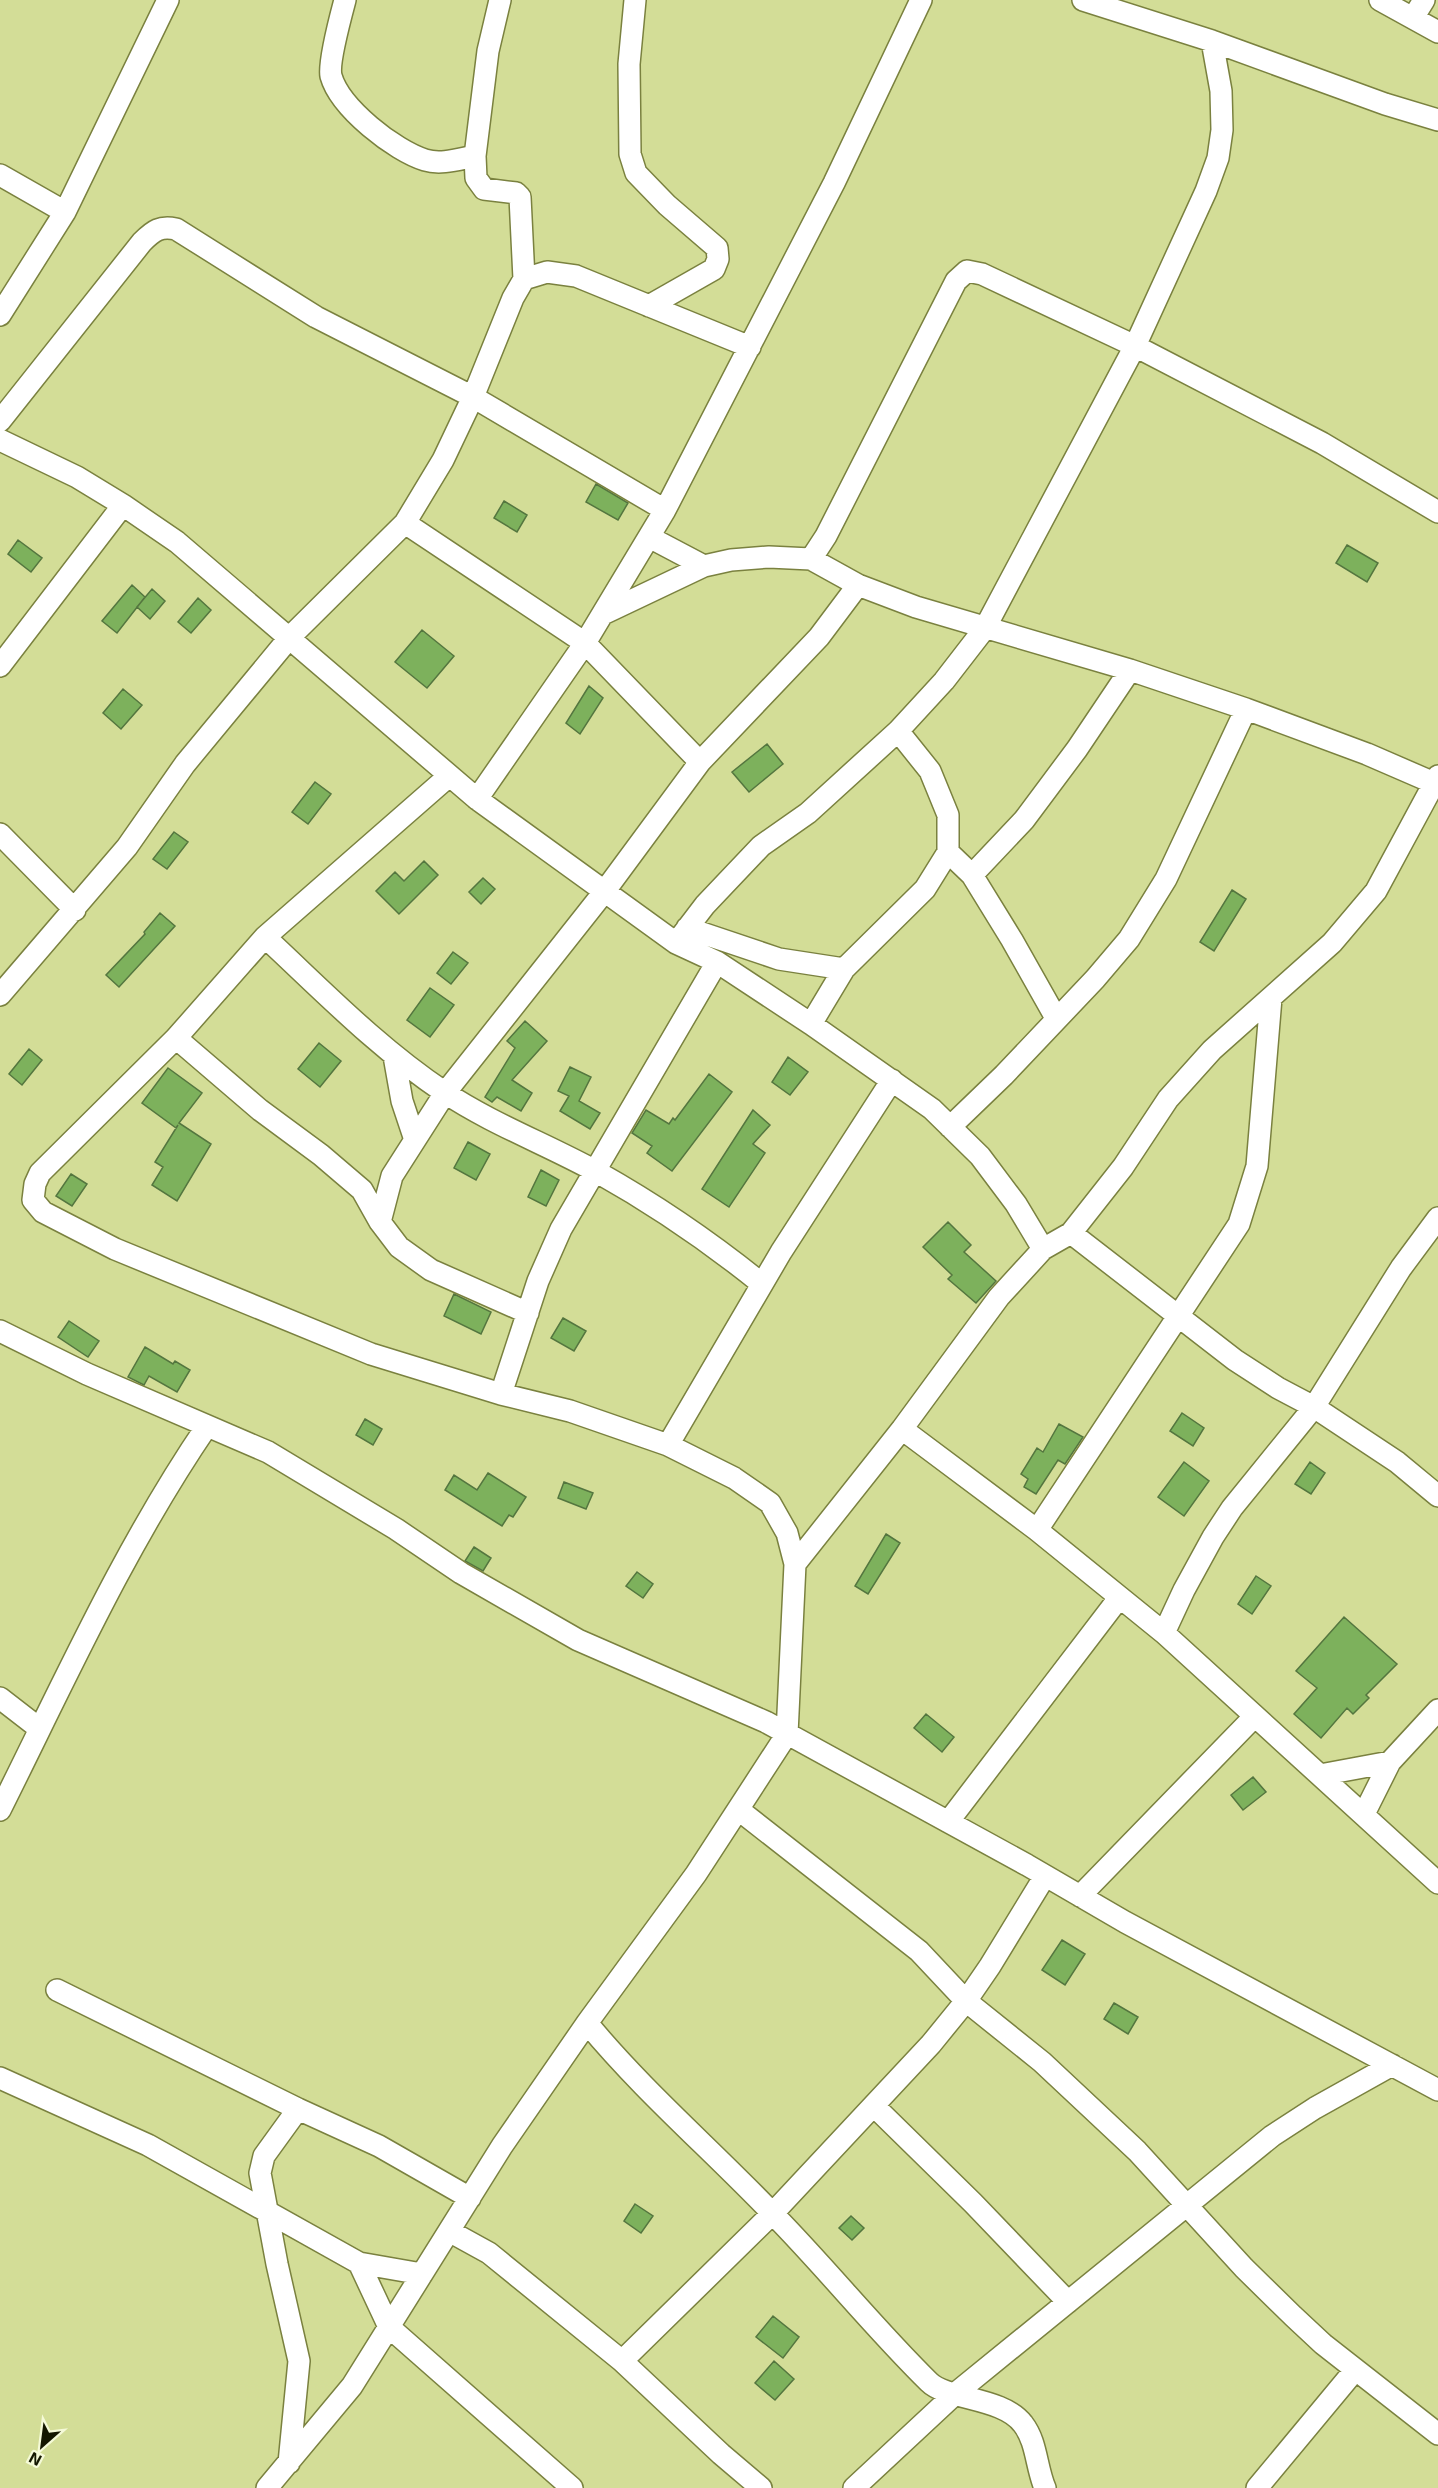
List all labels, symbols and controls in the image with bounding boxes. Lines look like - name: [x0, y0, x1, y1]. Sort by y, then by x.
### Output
- north arrow: [12, 2416, 72, 2476]
- text: N: [25, 2449, 44, 2471]

